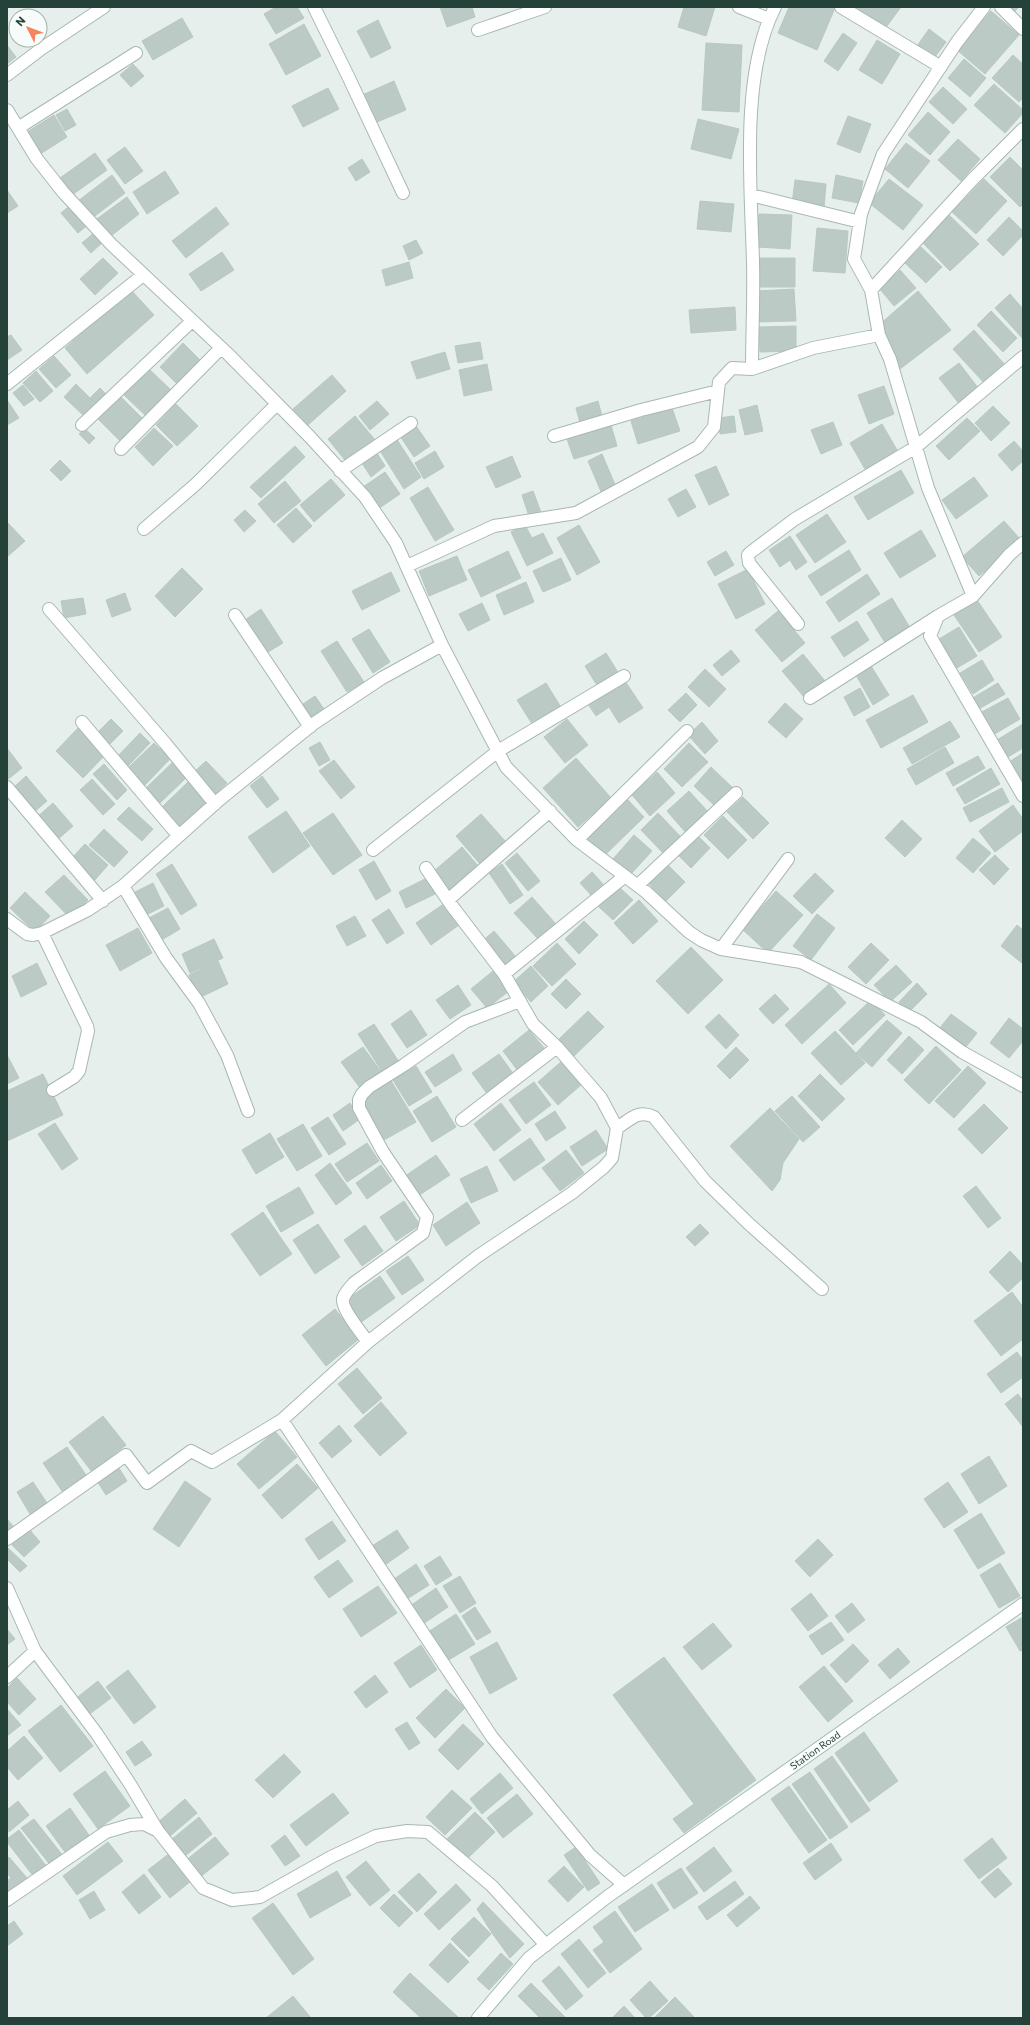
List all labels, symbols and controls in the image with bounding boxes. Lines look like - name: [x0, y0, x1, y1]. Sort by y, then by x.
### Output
- north arrow: [8, 8, 48, 48]
- text: N: [13, 14, 28, 28]
- street label: Station Road: [787, 1728, 843, 1772]

